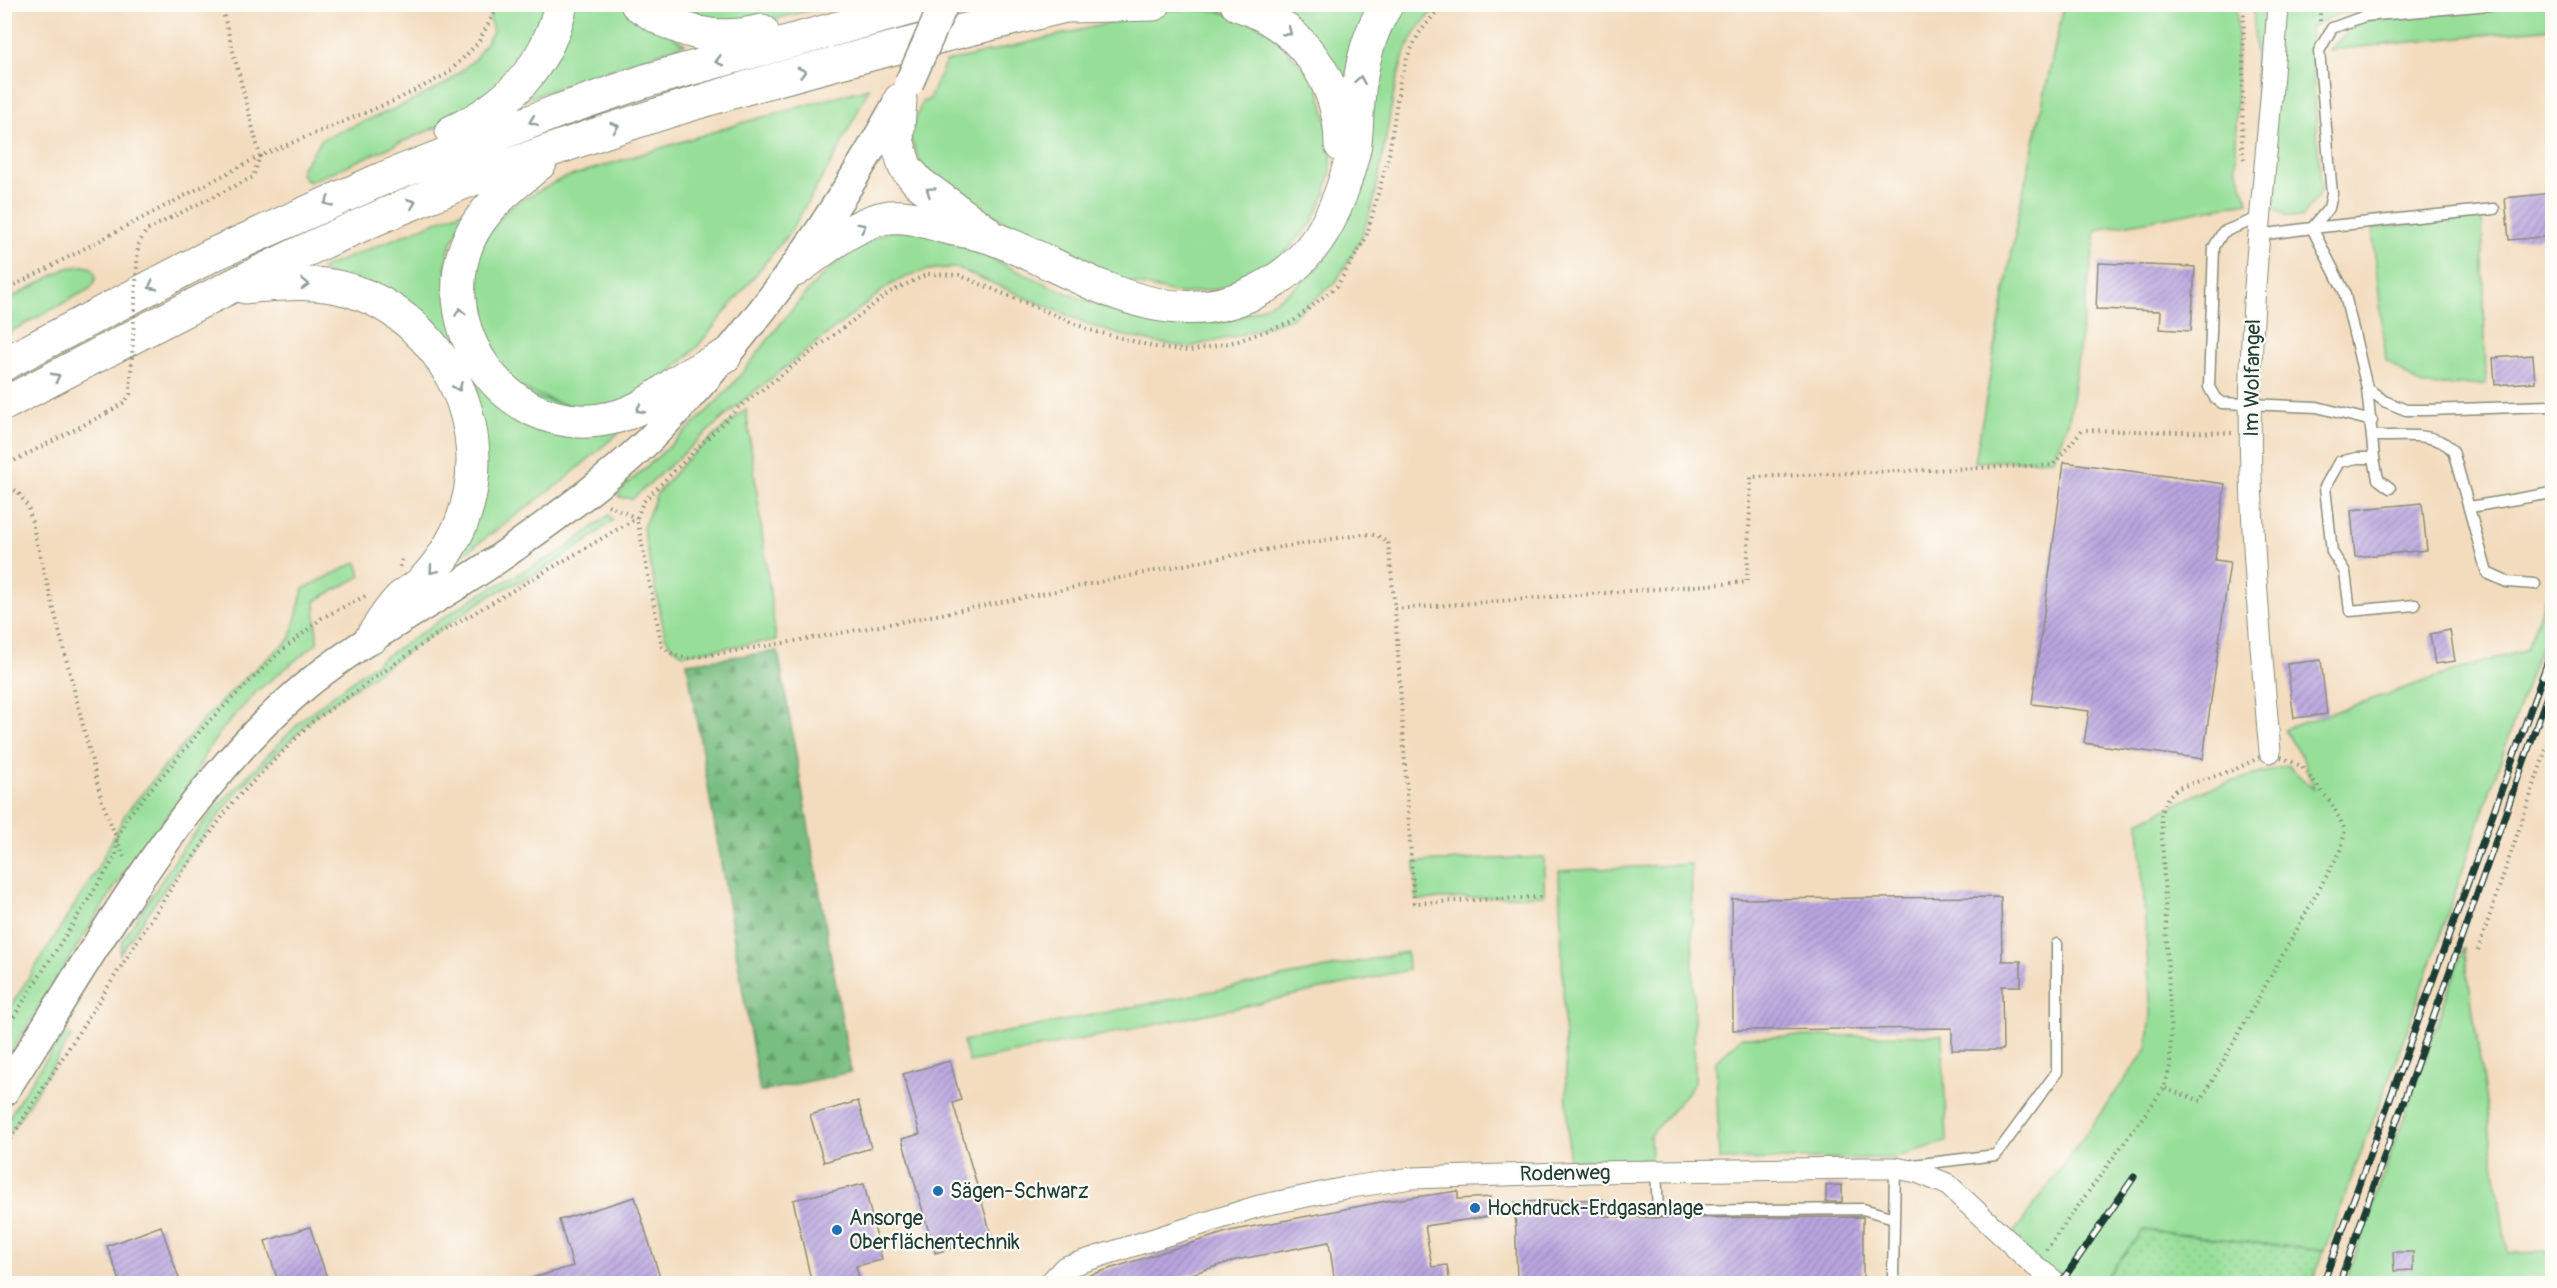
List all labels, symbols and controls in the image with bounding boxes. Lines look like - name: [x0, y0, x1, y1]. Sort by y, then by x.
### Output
- one-way arrow: [1281, 25, 1292, 36]
- one-way arrow: [714, 54, 725, 66]
- one-way arrow: [797, 66, 807, 79]
- one-way arrow: [1354, 75, 1366, 84]
- one-way arrow: [529, 113, 539, 126]
- one-way arrow: [609, 122, 620, 135]
- one-way arrow: [925, 187, 936, 198]
- one-way arrow: [324, 195, 335, 207]
- one-way arrow: [406, 198, 417, 210]
- one-way arrow: [855, 223, 866, 234]
- one-way arrow: [300, 277, 309, 290]
- one-way arrow: [148, 279, 159, 290]
- one-way arrow: [455, 307, 467, 316]
- street label: Im Wolfangel: [2238, 319, 2267, 437]
- one-way arrow: [50, 373, 61, 384]
- one-way arrow: [451, 381, 463, 392]
- one-way arrow: [635, 402, 646, 413]
- one-way arrow: [429, 563, 440, 574]
- street label: Rodenweg: [1519, 1159, 1611, 1188]
- place label: Sägen-Schwarz: [950, 1178, 1089, 1205]
- marker: Sägen-Schwarz: [931, 1184, 945, 1198]
- place label: Hochdruck-Erdgasanlage: [1487, 1195, 1704, 1222]
- marker: Hochdruck-Erdgasanlage: [1468, 1201, 1482, 1215]
- place label: Ansorge Oberflächentechnik: [849, 1205, 1020, 1256]
- marker: Ansorge Oberflächentechnik: [830, 1223, 844, 1237]

